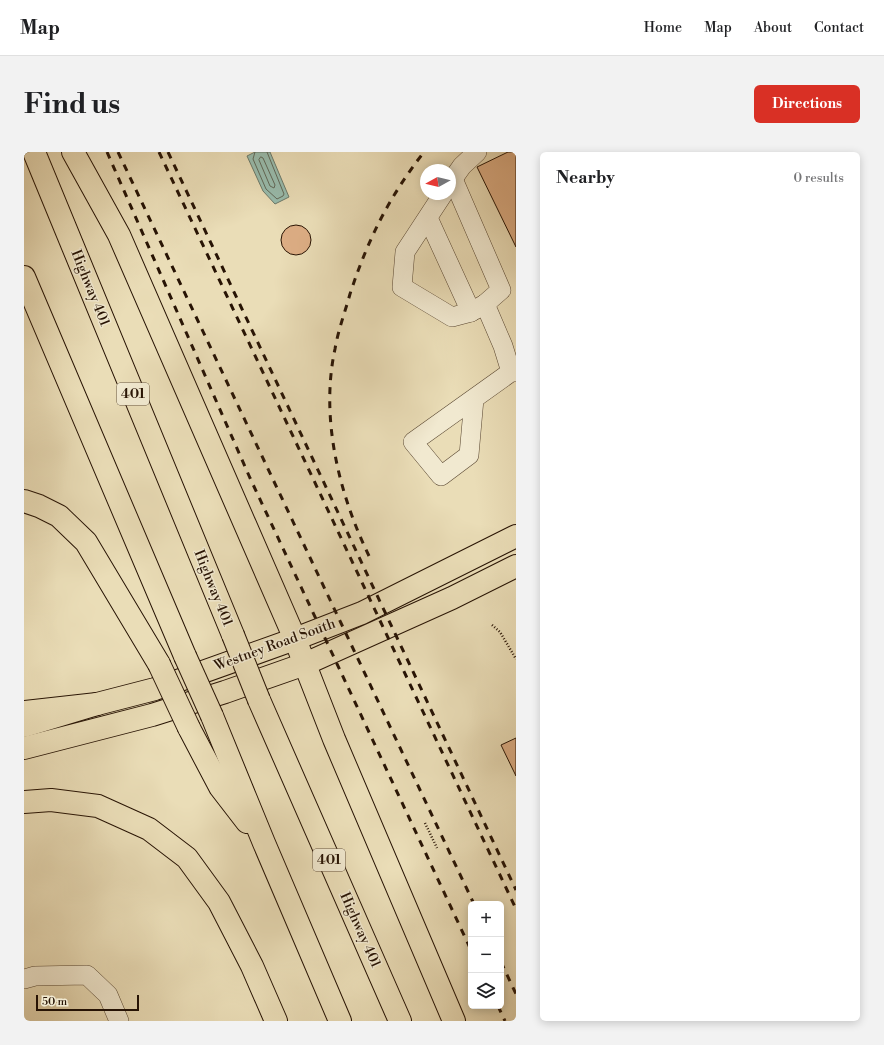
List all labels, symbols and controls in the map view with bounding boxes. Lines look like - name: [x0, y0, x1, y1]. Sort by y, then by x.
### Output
- text: Map: [20, 16, 60, 40]
- text: Home: [644, 19, 682, 37]
- text: Map: [704, 19, 732, 37]
- text: About: [754, 19, 792, 37]
- text: Contact: [814, 19, 864, 37]
- button: Directions: [754, 85, 860, 123]
- text: Find us: [24, 87, 120, 122]
- north arrow: [420, 164, 456, 200]
- text: Nearby: [556, 167, 615, 189]
- text: 0 results: [793, 170, 844, 186]
- street label: Highway 401: [66, 247, 114, 329]
- road number: 401: [117, 383, 149, 405]
- street label: Highway 401: [189, 547, 237, 629]
- street label: Westney Road South: [211, 614, 339, 676]
- road number: 401: [313, 849, 345, 871]
- street label: Highway 401: [335, 889, 385, 971]
- map controls: [468, 901, 504, 1009]
- button: +: [468, 901, 504, 937]
- button: −: [468, 937, 504, 973]
- button: layers: [468, 973, 504, 1009]
- scale bar: [36, 993, 139, 1012]
- text: 50 m: [42, 995, 67, 1009]

